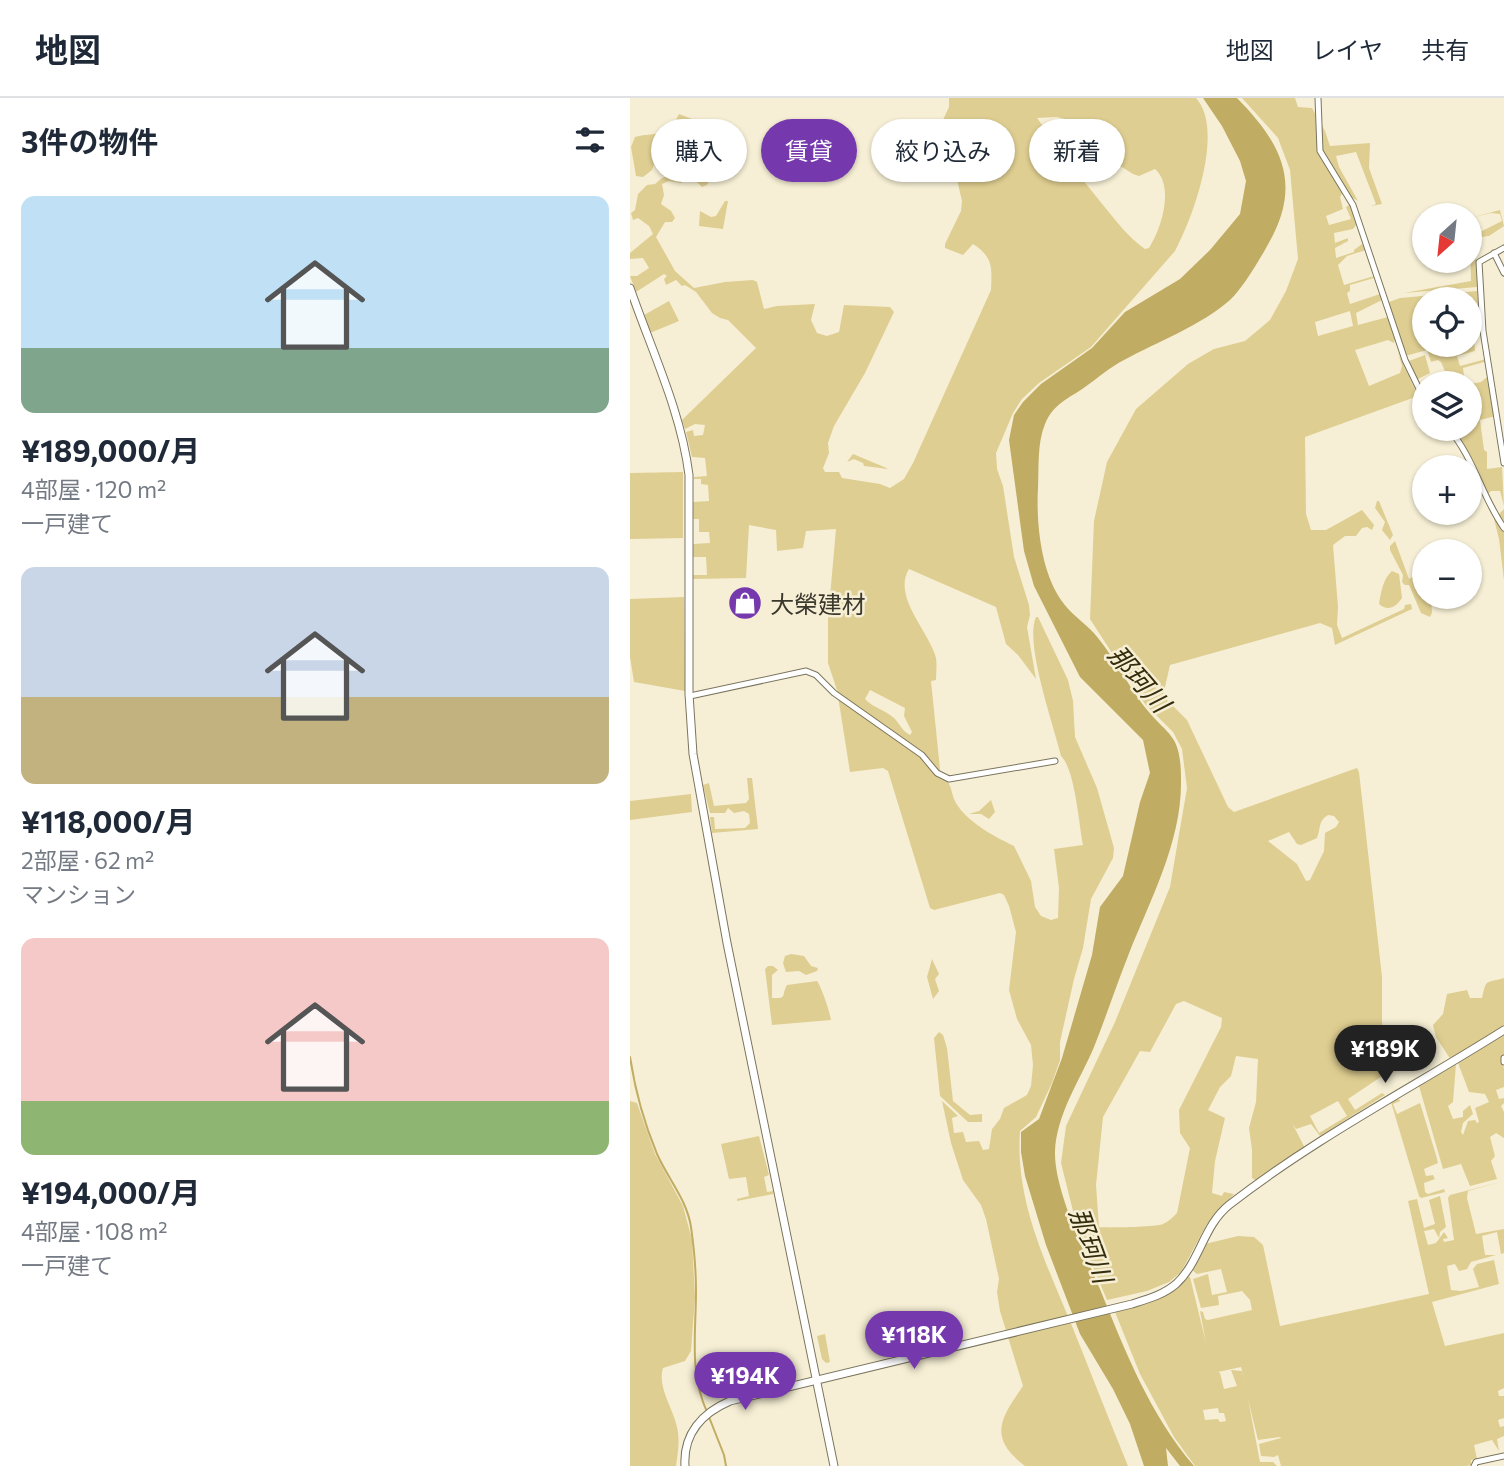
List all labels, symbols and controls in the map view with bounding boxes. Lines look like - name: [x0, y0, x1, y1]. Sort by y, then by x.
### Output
- text: 地図: [35, 28, 101, 69]
- text: 地図: [1226, 35, 1274, 64]
- text: レイヤ: [1312, 35, 1383, 64]
- text: 共有: [1421, 35, 1469, 64]
- chip: 購入: [651, 119, 747, 182]
- chip: 賃貸: [761, 119, 857, 182]
- chip: 絞り込み: [871, 119, 1015, 182]
- chip: 新着: [1029, 119, 1125, 182]
- icon: filters: [571, 121, 609, 159]
- text: 3件の物件: [21, 122, 158, 159]
- north arrow: [1412, 203, 1482, 273]
- map controls: [1412, 203, 1482, 609]
- icon: home: [252, 242, 378, 368]
- button: locate: [1412, 287, 1482, 357]
- button: layers: [1412, 371, 1482, 441]
- text: ¥189,000/月: [21, 431, 200, 468]
- button: +: [1412, 455, 1482, 525]
- text: 4部屋 · 120 m²: [21, 475, 166, 503]
- text: 一戸建て: [21, 509, 113, 537]
- button: −: [1412, 539, 1482, 609]
- shop icon: 大榮建材: [726, 584, 764, 622]
- place label: 大榮建材: [770, 589, 866, 618]
- icon: home: [252, 613, 378, 739]
- water label: 那珂川: [1103, 638, 1179, 720]
- text: ¥118,000/月: [21, 802, 195, 839]
- text: 2部屋 · 62 m²: [21, 846, 154, 874]
- text: マンション: [21, 880, 136, 908]
- icon: home: [252, 984, 378, 1110]
- pin: ¥189K: [1336, 1026, 1434, 1085]
- text: ¥189K: [1350, 1034, 1420, 1062]
- text: ¥194,000/月: [21, 1173, 201, 1210]
- water label: 那珂川: [1064, 1203, 1121, 1290]
- text: 4部屋 · 108 m²: [21, 1217, 168, 1245]
- text: 一戸建て: [21, 1251, 113, 1279]
- pin: ¥118K: [865, 1312, 963, 1371]
- text: ¥118K: [881, 1320, 947, 1348]
- pin: ¥194K: [696, 1352, 794, 1412]
- text: ¥194K: [710, 1361, 780, 1389]

